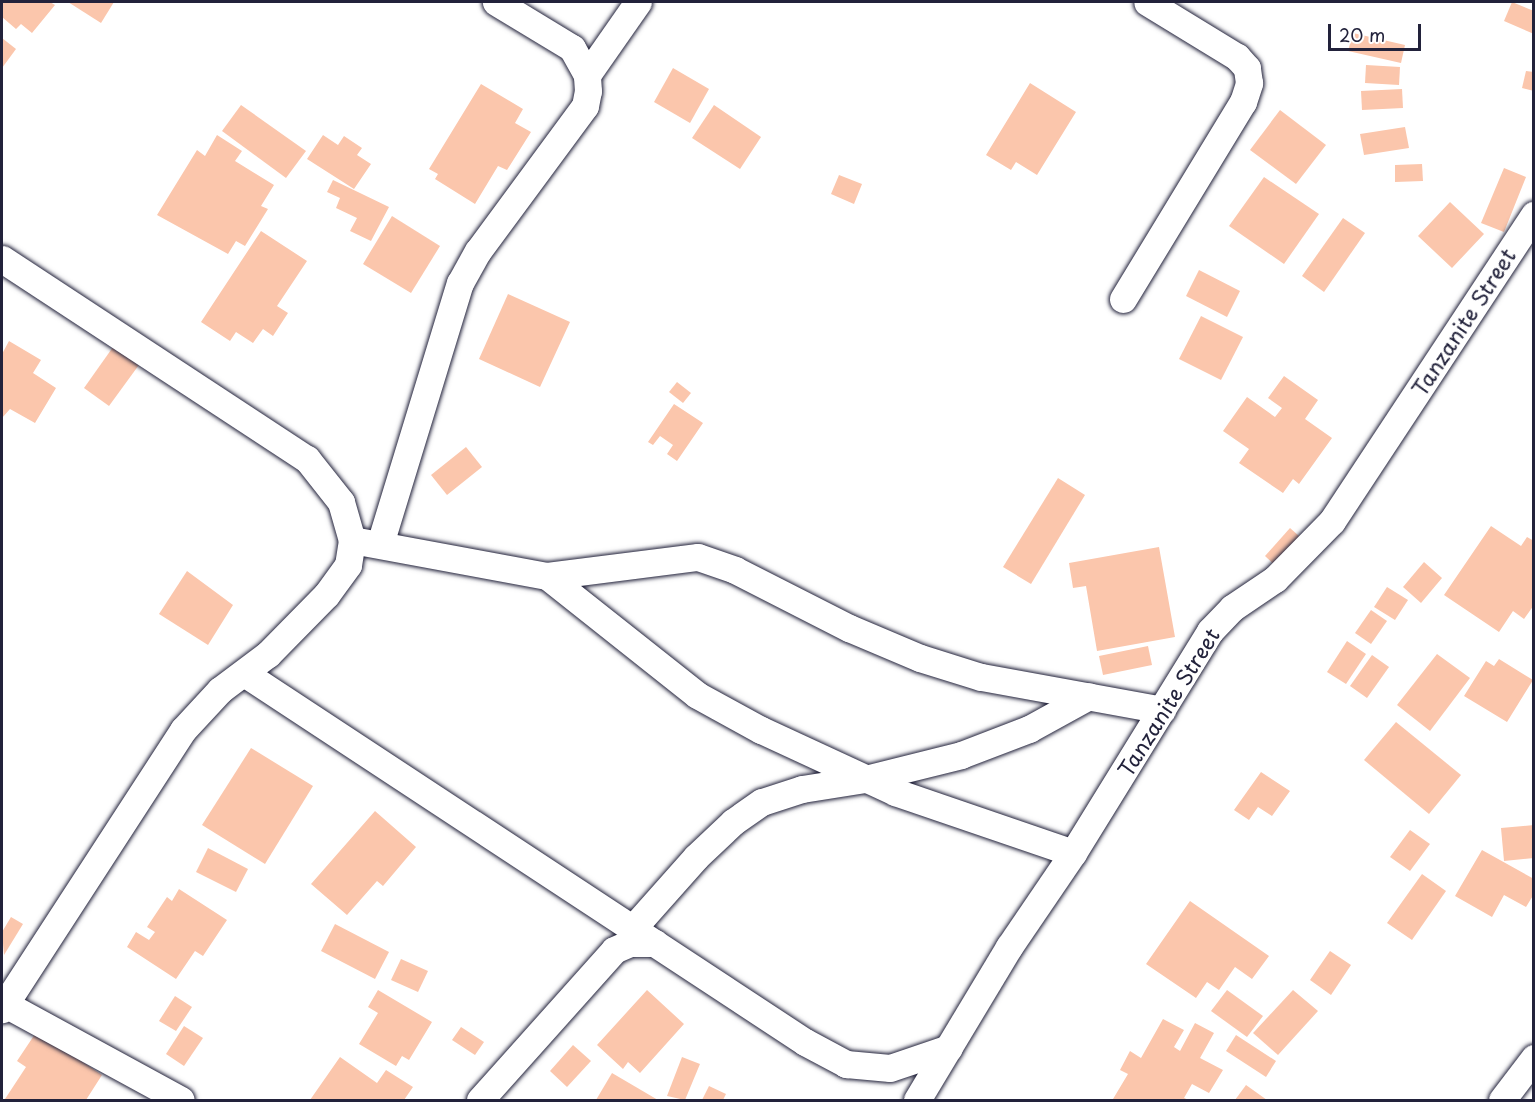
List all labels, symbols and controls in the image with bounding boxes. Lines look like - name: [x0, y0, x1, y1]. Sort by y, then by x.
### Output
- scale bar: [1331, 12, 1424, 50]
- text: 20 m: [1339, 21, 1385, 48]
- street label: Tanzanite Street: [1406, 244, 1520, 400]
- street label: Tanzanite Street: [1112, 623, 1224, 781]

